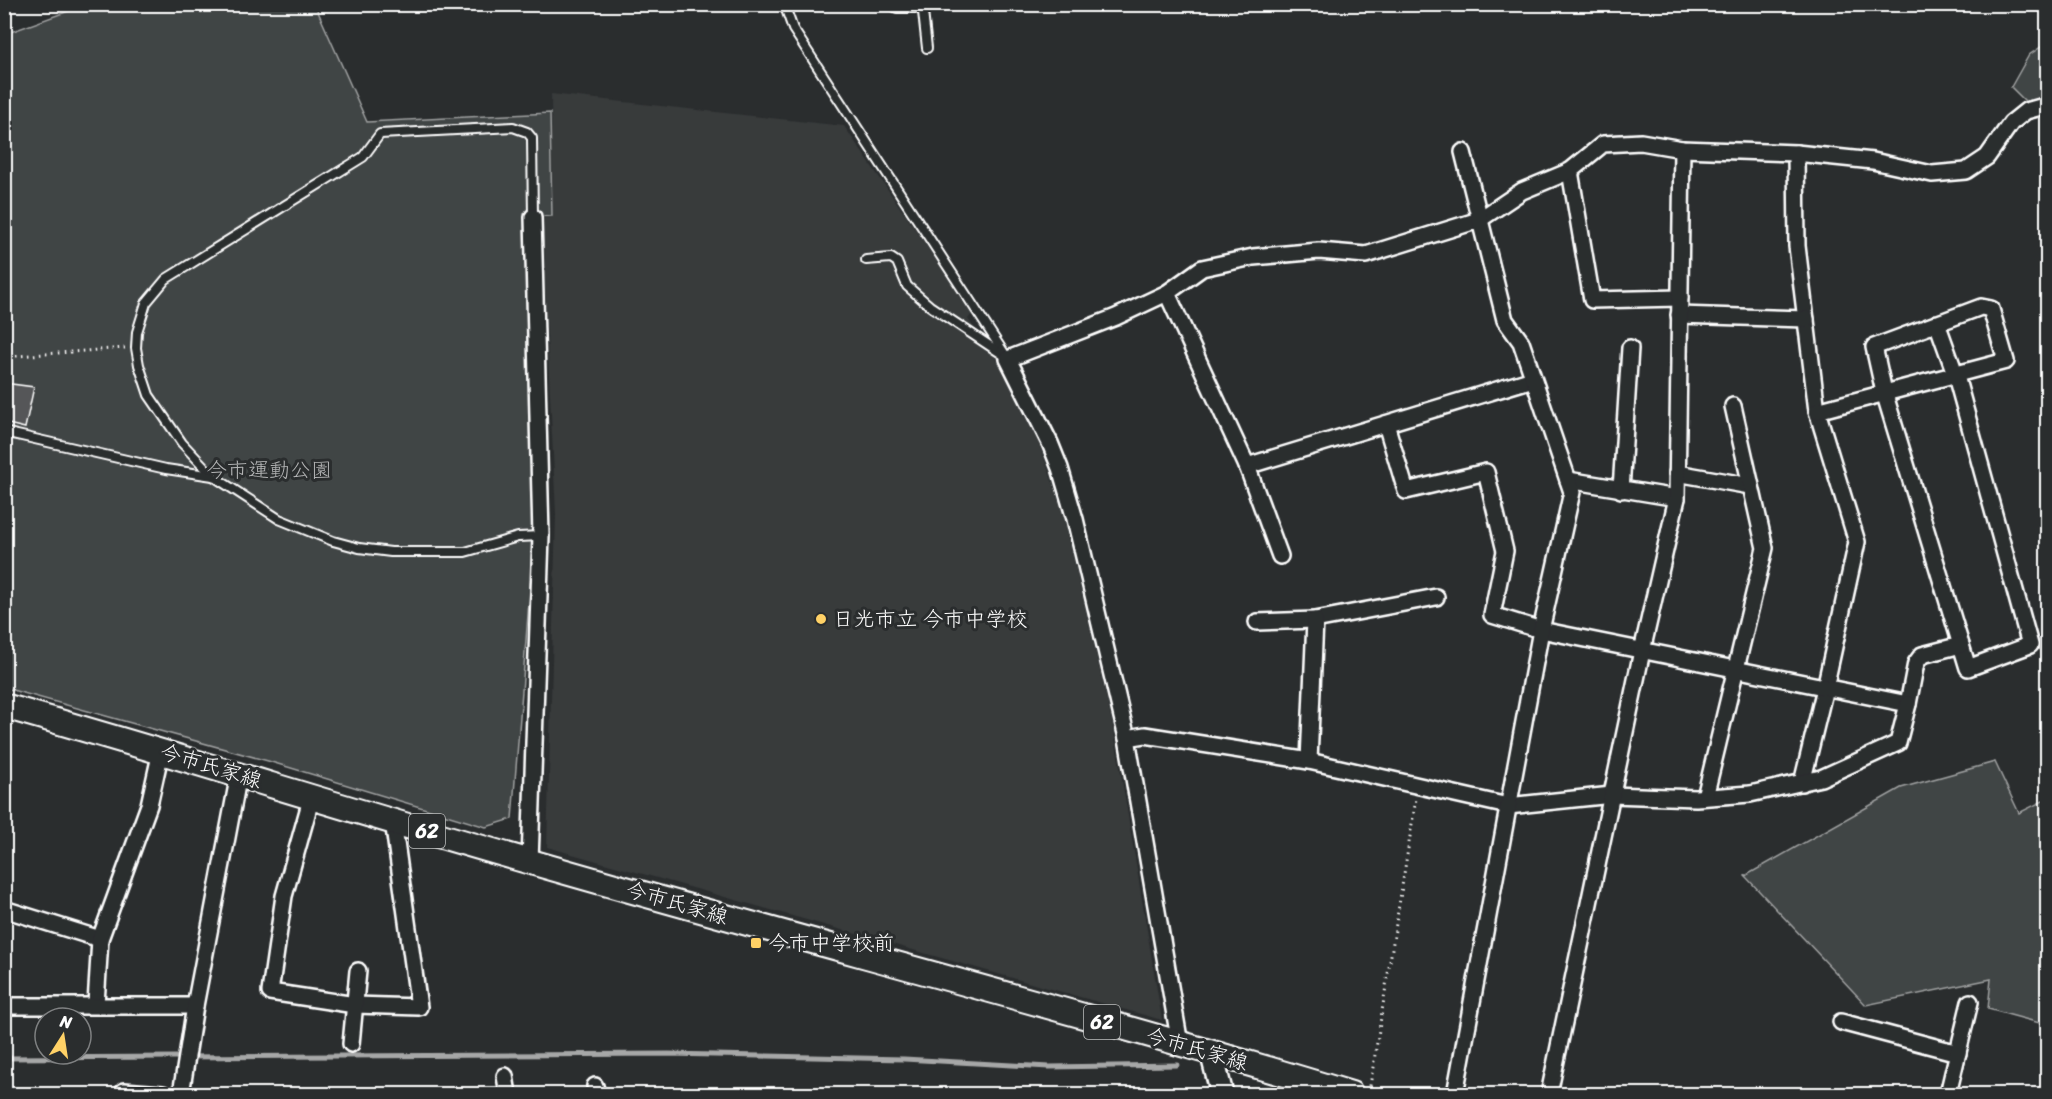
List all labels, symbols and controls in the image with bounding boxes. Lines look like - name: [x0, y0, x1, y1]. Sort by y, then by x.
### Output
- park label: 今市運動公園: [206, 451, 332, 489]
- place label: 日光市立 今市中学校: [833, 600, 1027, 638]
- marker: 日光市立 今市中学校: [814, 612, 828, 626]
- street label: 今市氏家線: [155, 732, 267, 800]
- road number: 62: [409, 814, 445, 848]
- street label: 今市氏家線: [621, 870, 733, 936]
- place label: 今市中学校前: [768, 924, 894, 962]
- marker: 今市中学校前: [749, 936, 763, 950]
- road number: 62: [1084, 1005, 1120, 1039]
- north arrow: [33, 1006, 93, 1066]
- text: N: [57, 1006, 75, 1037]
- street label: 今市氏家線: [1141, 1016, 1253, 1082]

